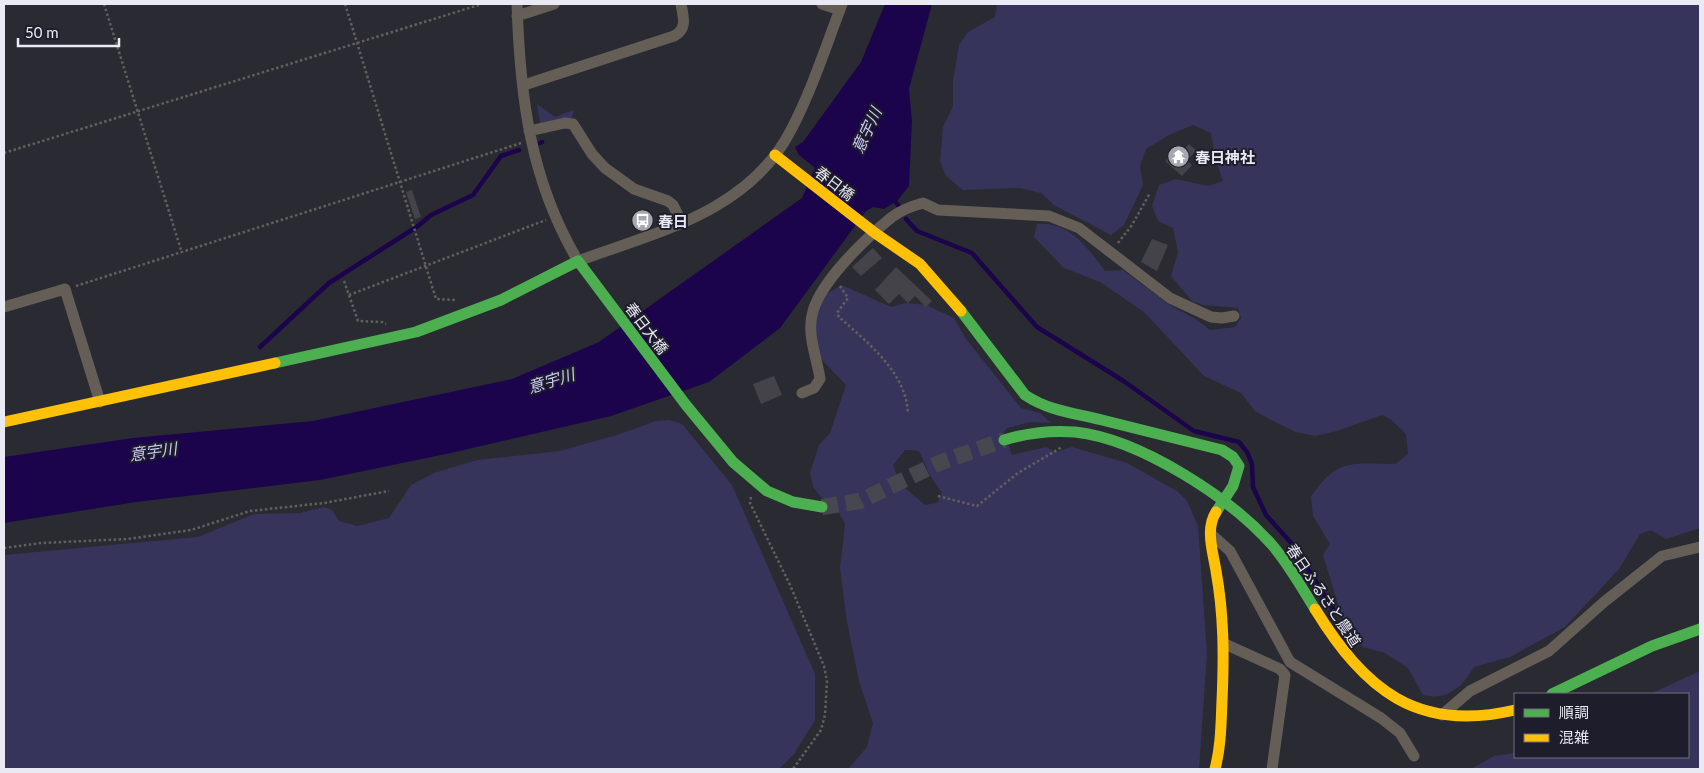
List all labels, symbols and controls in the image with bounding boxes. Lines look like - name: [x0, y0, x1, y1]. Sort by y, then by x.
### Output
- scale bar: [18, 15, 119, 47]
- text: 50 m: [25, 23, 59, 41]
- water label: 意宇川: [847, 102, 886, 156]
- temple icon: 春日神社: [1167, 145, 1191, 169]
- place label: 春日神社: [1195, 148, 1255, 166]
- street label: 春日橋: [812, 162, 858, 204]
- bus stop icon: 春日: [630, 209, 654, 233]
- place label: 春日: [658, 212, 688, 230]
- street label: 春日大橋: [622, 299, 672, 357]
- water label: 意宇川: [525, 363, 579, 396]
- water label: 意宇川: [128, 438, 180, 464]
- street label: 春日ふるさと農道: [1283, 540, 1365, 650]
- legend: [1514, 693, 1689, 758]
- text: 順調: [1559, 703, 1589, 721]
- text: 混雑: [1559, 728, 1589, 746]

